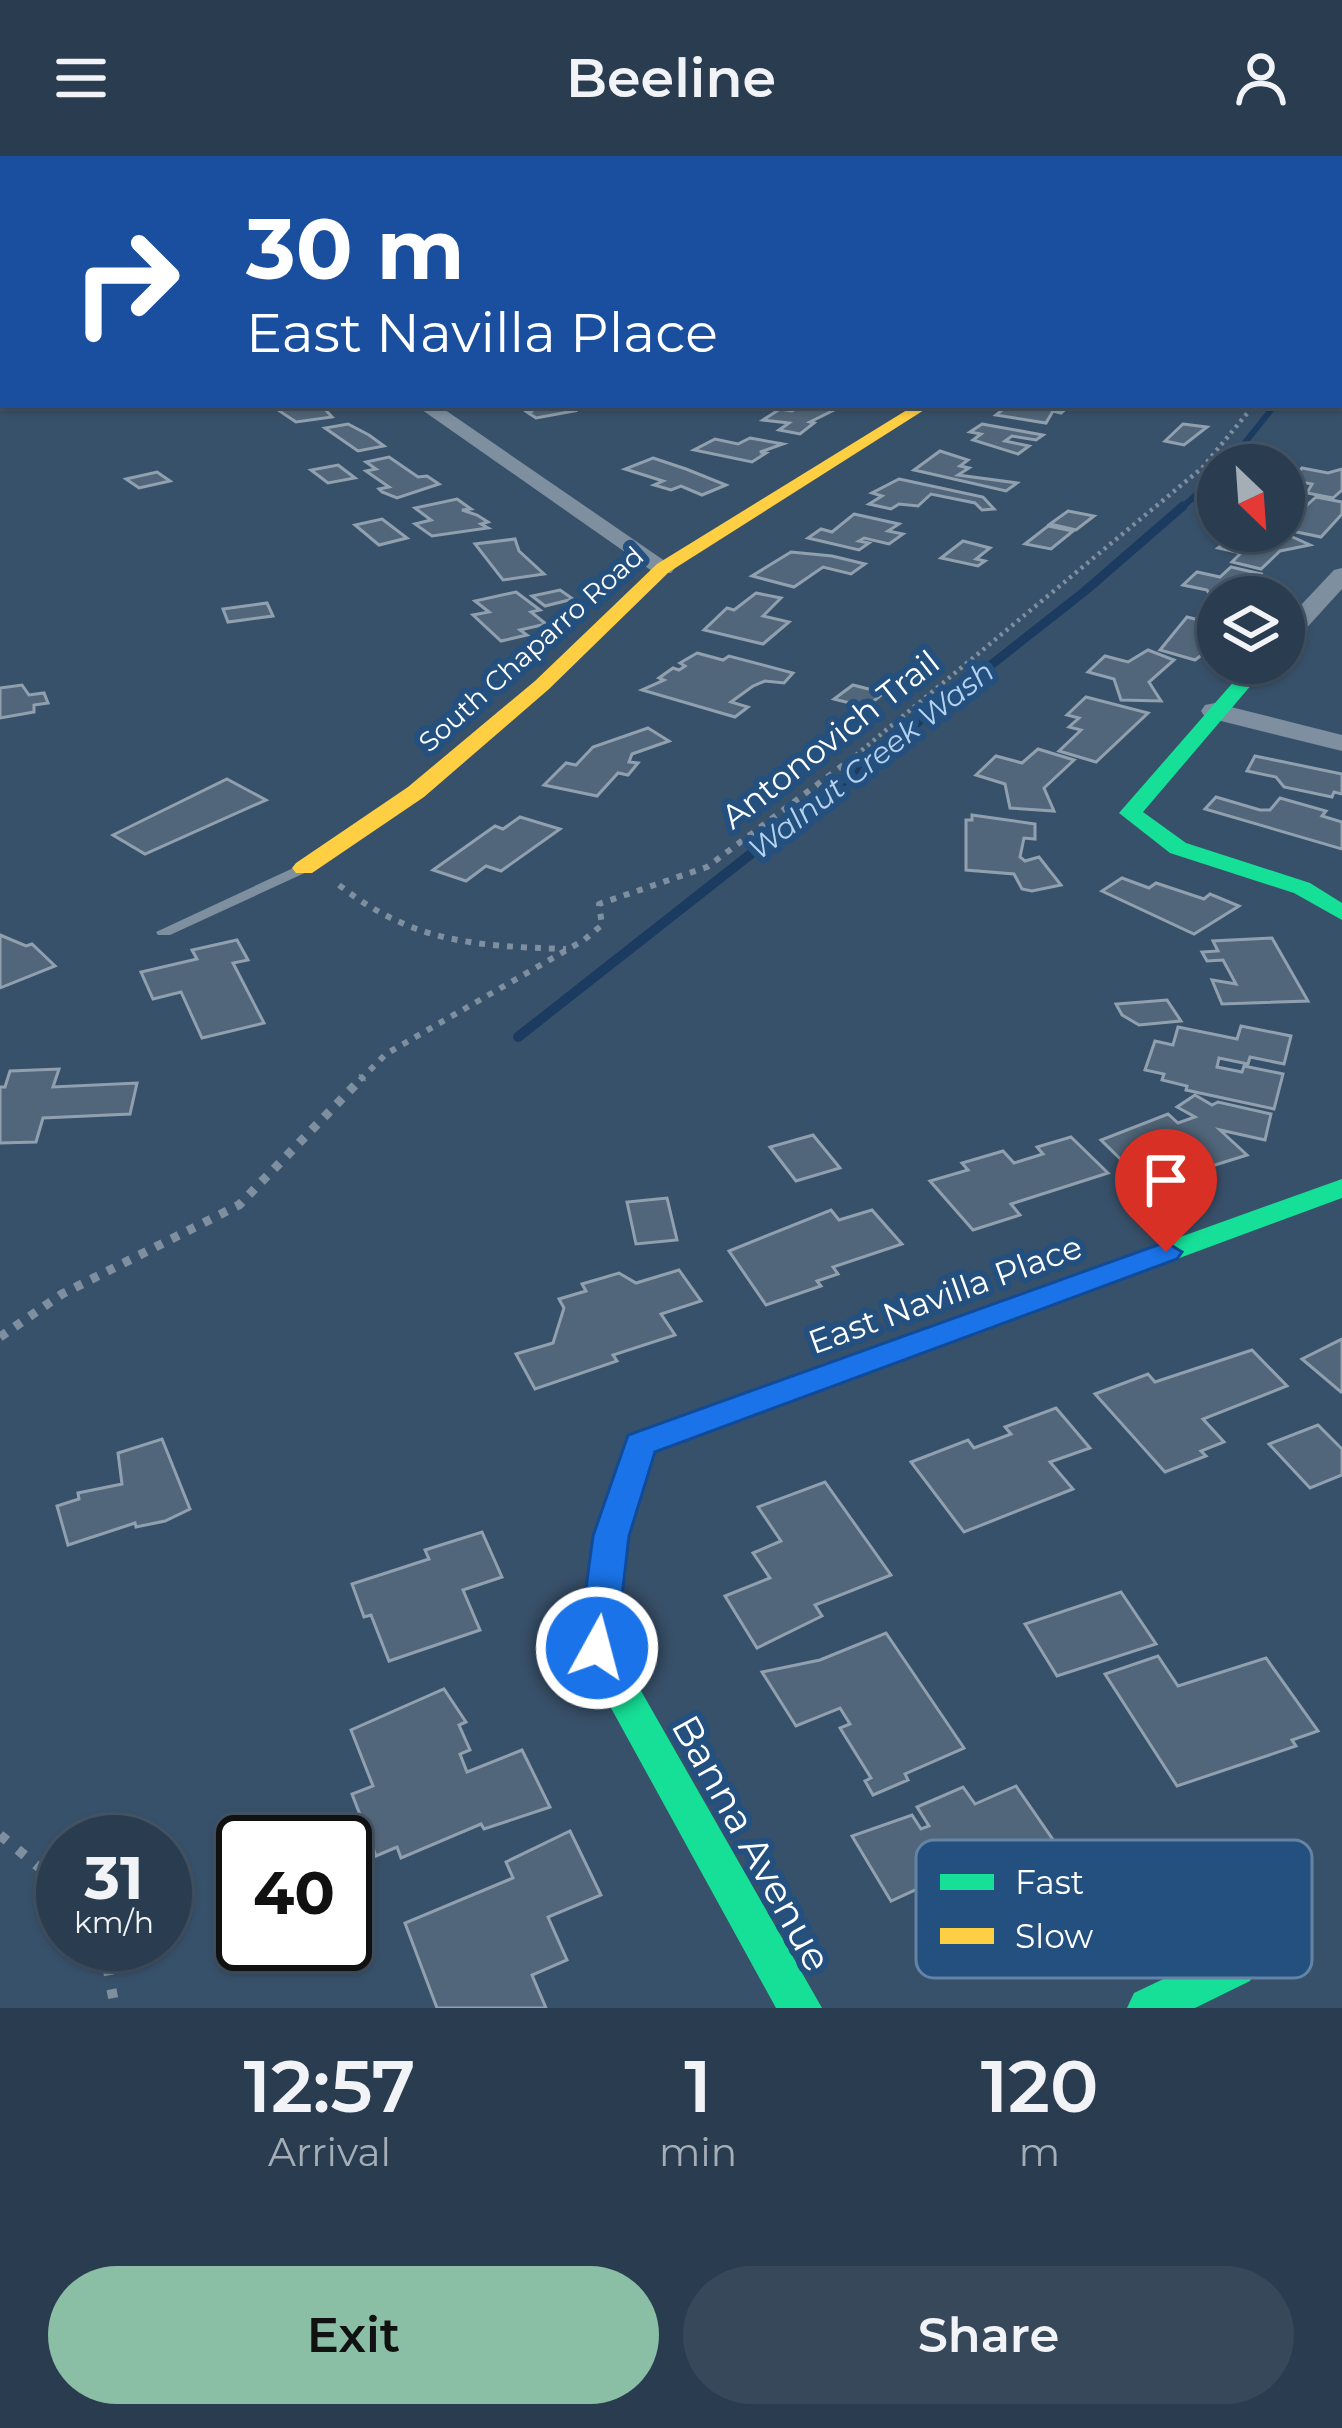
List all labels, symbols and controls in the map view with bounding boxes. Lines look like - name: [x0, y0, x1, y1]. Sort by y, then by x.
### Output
- icon: menu: [48, 45, 114, 111]
- text: Beeline: [566, 45, 776, 111]
- icon: person: [1228, 45, 1294, 111]
- text: 30 m: [246, 198, 465, 300]
- icon: right: [48, 204, 204, 360]
- text: East Navilla Place: [246, 300, 718, 366]
- north arrow: [1197, 444, 1305, 552]
- map controls: [1197, 444, 1305, 684]
- street label: South Chaparro Road: [412, 539, 650, 759]
- button: layers: [1197, 576, 1305, 684]
- street label: Antonovich Trail: [713, 641, 947, 837]
- water label: Walnut Creek Wash: [741, 653, 1001, 867]
- pin: [1115, 1129, 1217, 1252]
- icon: arrive: [1133, 1147, 1199, 1213]
- street label: East Navilla Place: [803, 1226, 1087, 1362]
- position arrow: [534, 1585, 660, 1711]
- street label: Banna Avenue: [662, 1706, 842, 1980]
- speed limit sign: 40: [216, 1815, 372, 1971]
- legend: [916, 1840, 1312, 1978]
- text: 31: [84, 1841, 144, 1914]
- text: Fast: [1015, 1862, 1084, 1902]
- text: km/h: [74, 1904, 154, 1941]
- text: Slow: [1015, 1916, 1093, 1956]
- text: 12:57: [244, 2042, 415, 2130]
- text: 1: [684, 2042, 712, 2130]
- text: 120: [981, 2042, 1098, 2130]
- text: Arrival: [268, 2128, 391, 2176]
- text: min: [659, 2128, 737, 2176]
- text: m: [1019, 2128, 1060, 2176]
- button: Exit: [48, 2266, 659, 2404]
- button: Share: [683, 2266, 1294, 2404]

